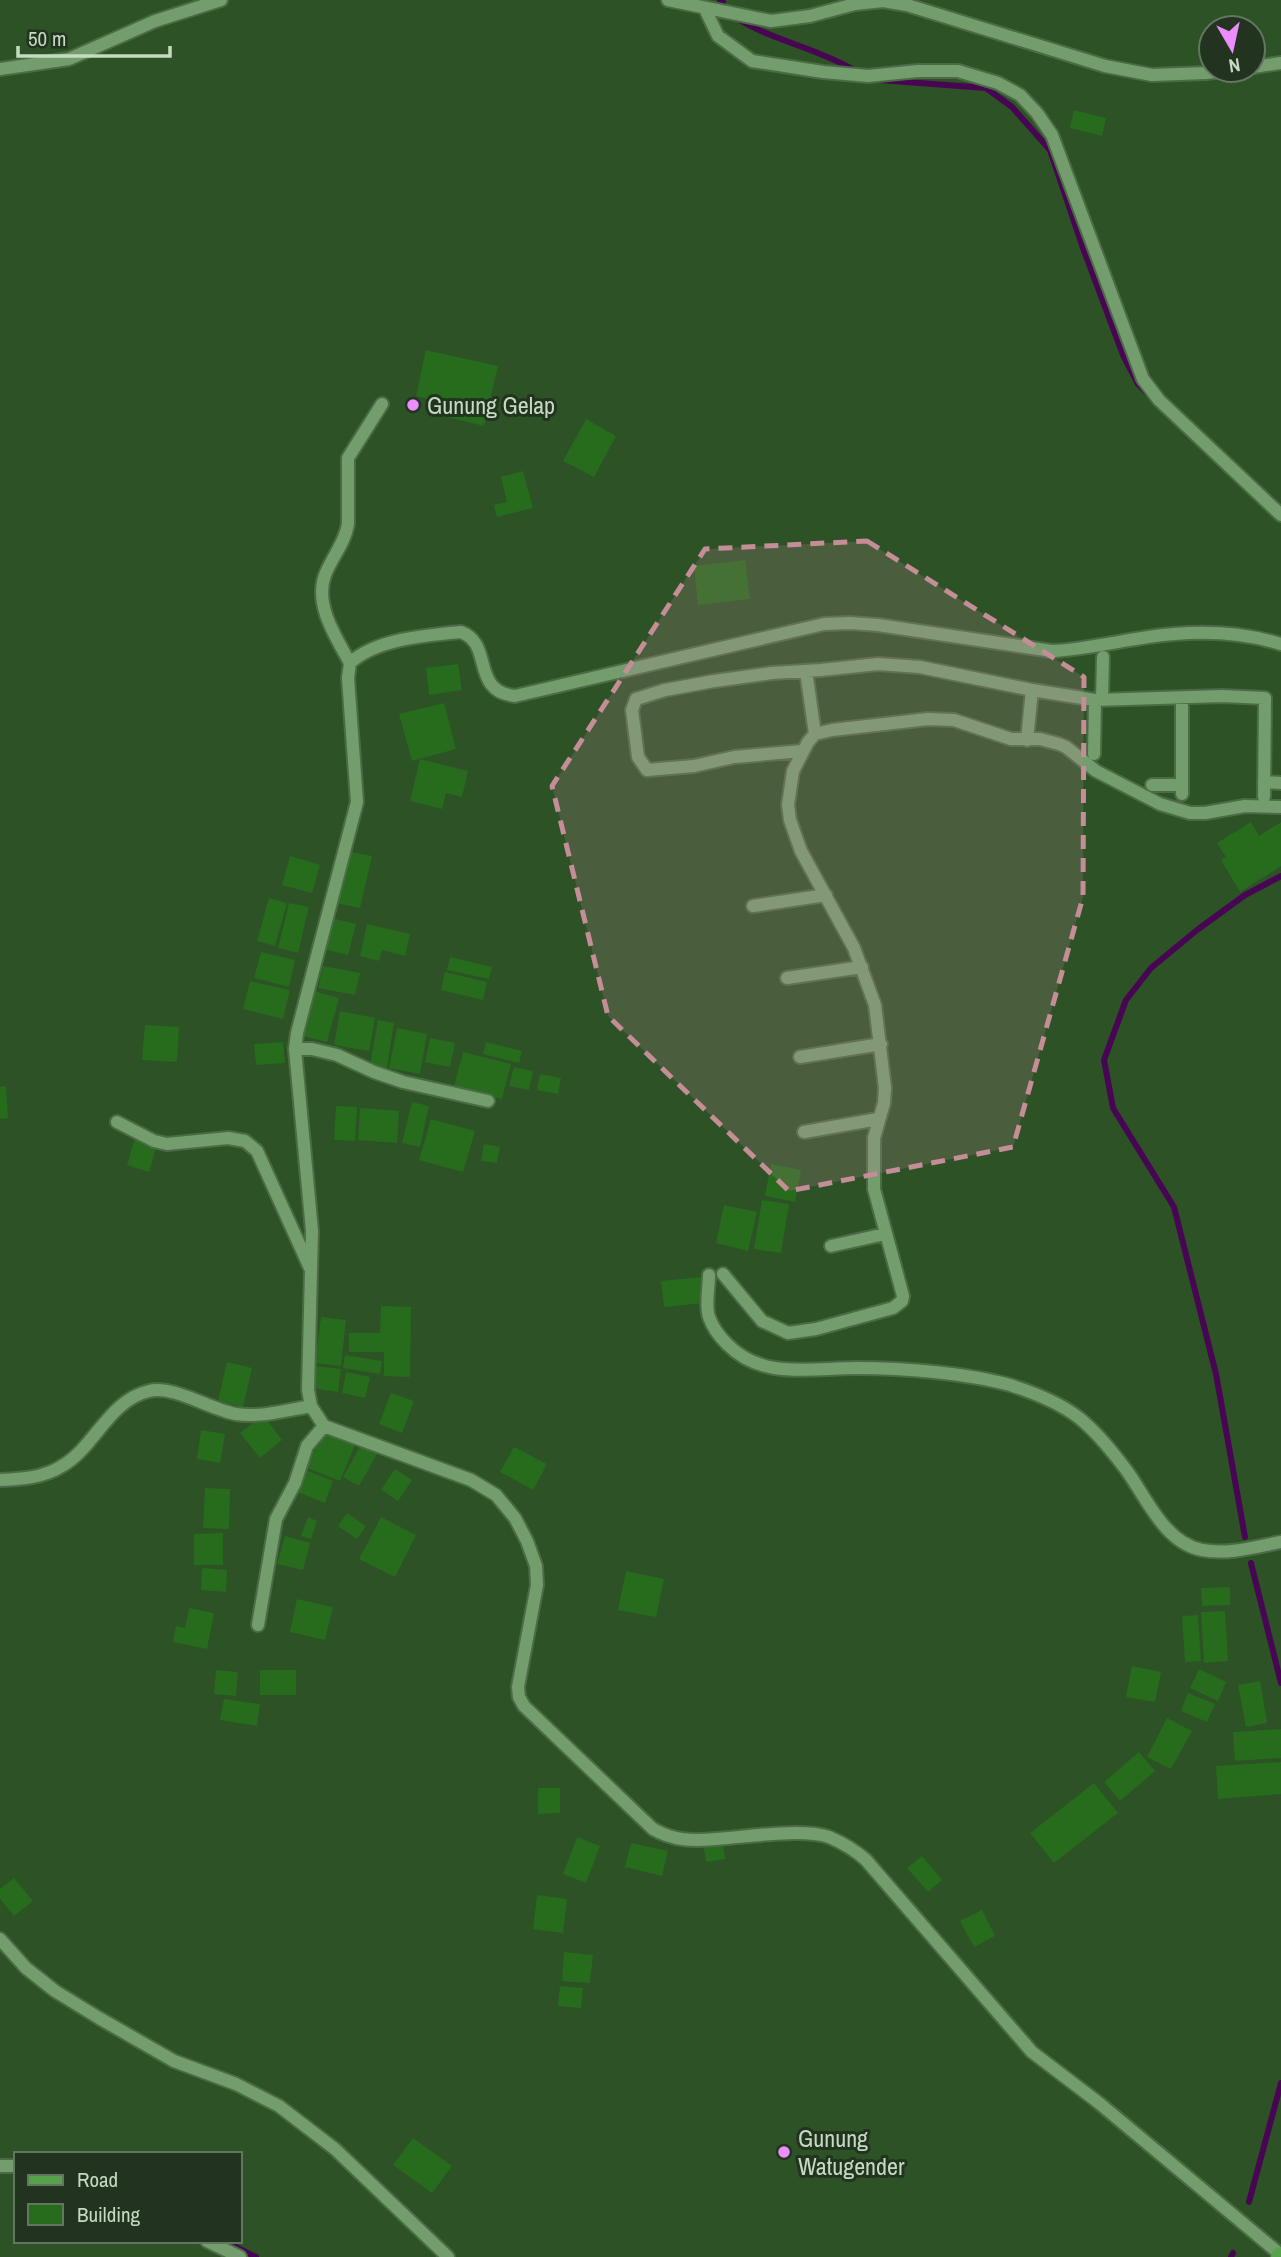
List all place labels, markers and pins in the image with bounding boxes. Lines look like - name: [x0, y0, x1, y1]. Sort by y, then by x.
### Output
- place label: Gunung Gelap: [427, 389, 555, 421]
- marker: Gunung Gelap: [405, 397, 421, 413]
- place label: Gunung Watugender: [798, 2122, 905, 2182]
- marker: Gunung Watugender: [776, 2144, 792, 2160]

